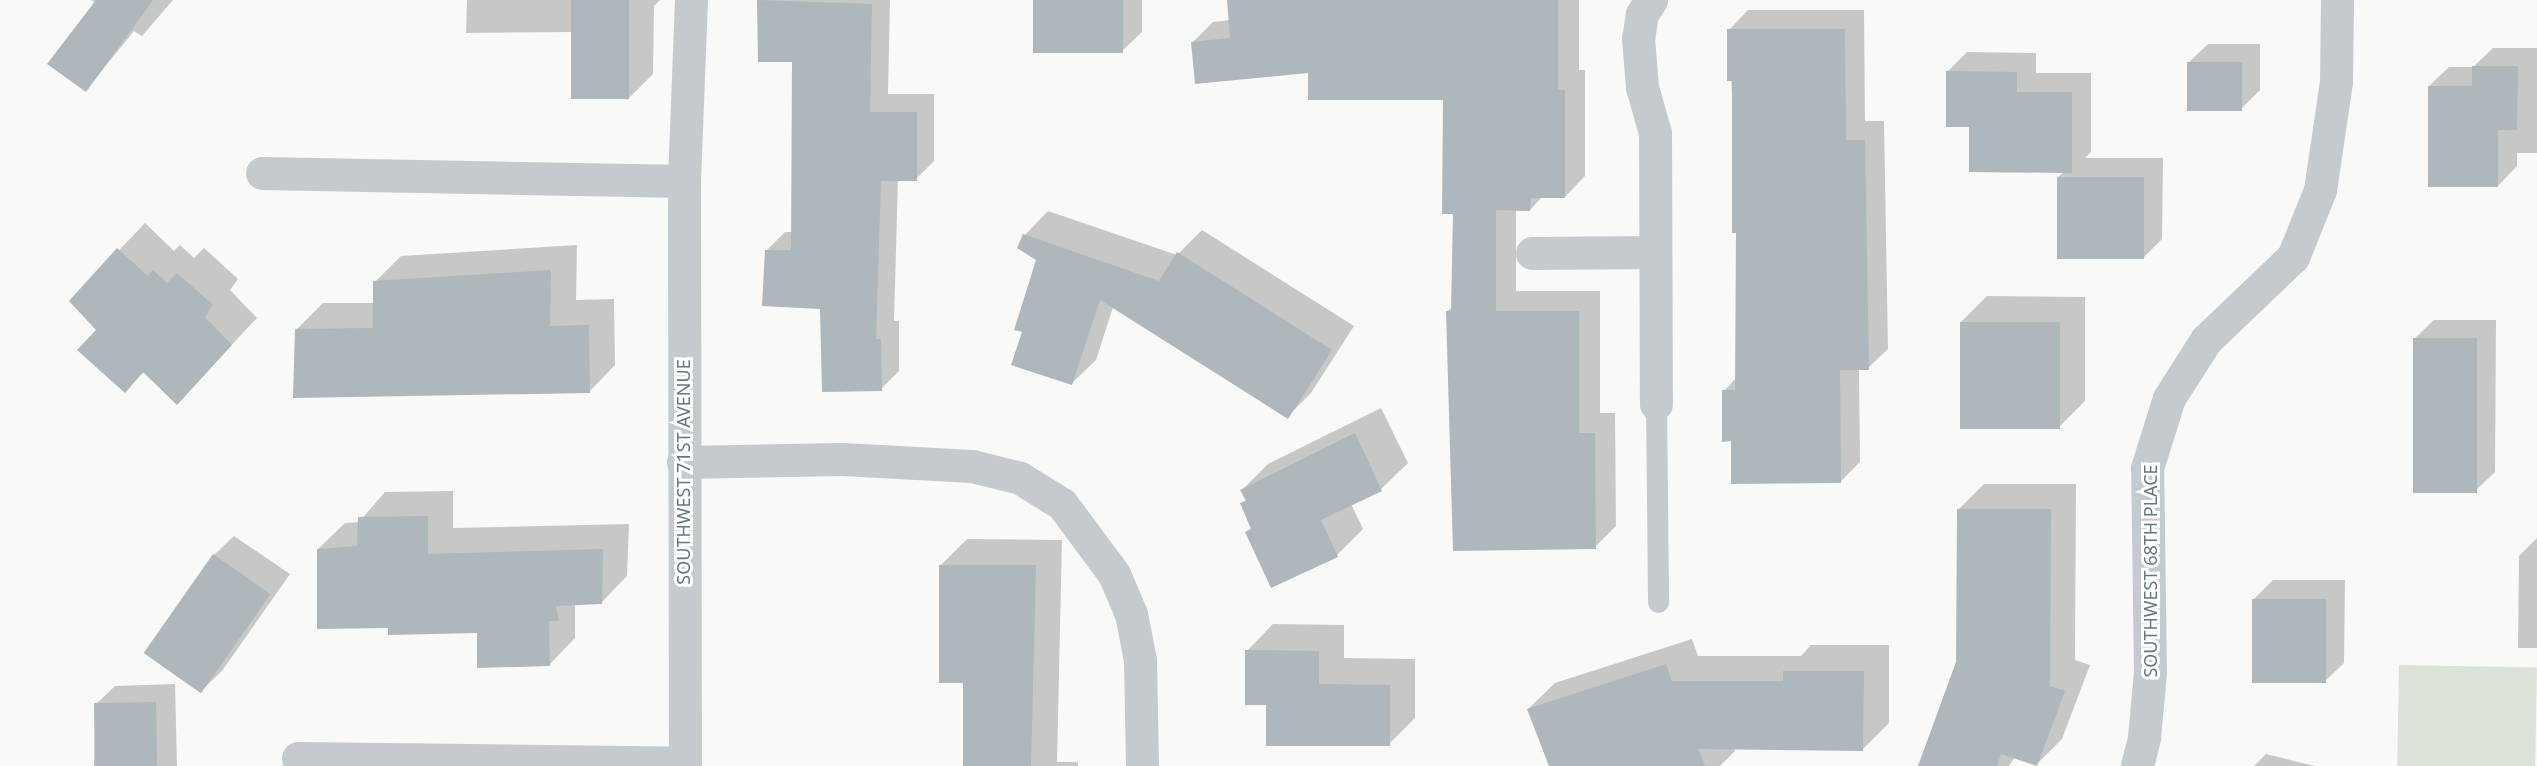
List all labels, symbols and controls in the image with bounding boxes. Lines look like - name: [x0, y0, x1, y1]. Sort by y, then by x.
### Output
- street label: SOUTHWEST 71ST AVENUE: [672, 359, 694, 585]
- street label: SOUTHWEST 68TH PLACE: [2139, 464, 2161, 678]

